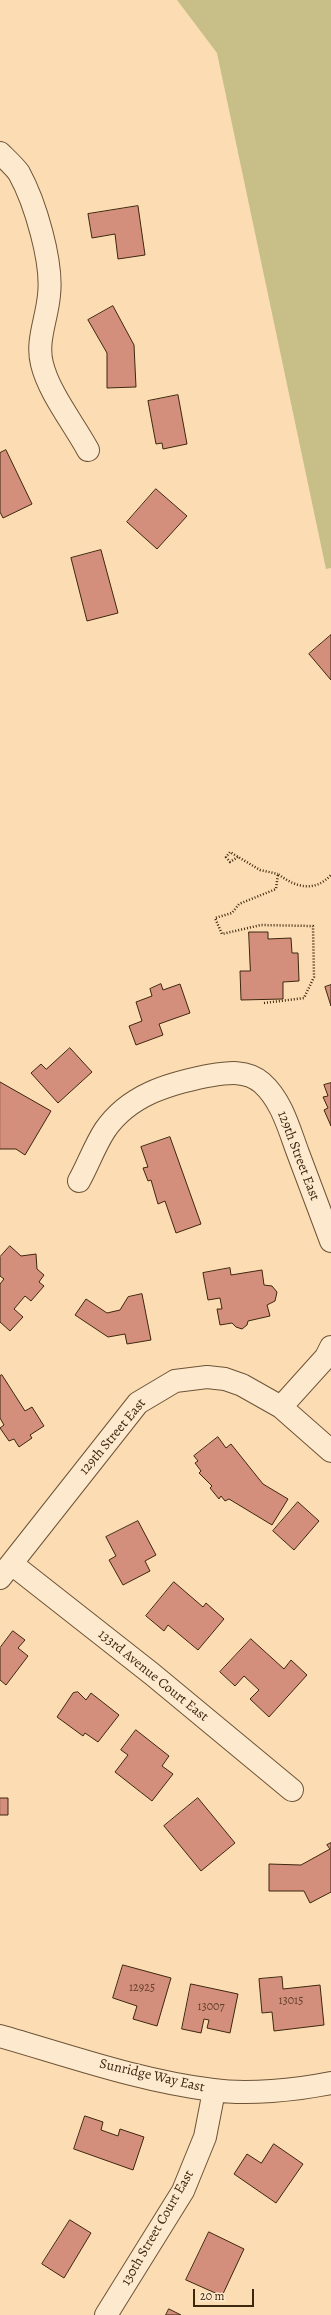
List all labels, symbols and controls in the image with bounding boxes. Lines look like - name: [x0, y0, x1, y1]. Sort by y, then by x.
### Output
- street label: 129th Street East: [273, 1109, 323, 1203]
- street label: 129th Street East: [76, 1395, 150, 1479]
- street label: 133rd Avenue Court East: [94, 1626, 212, 1726]
- house number: 12925: [129, 1981, 155, 1995]
- house number: 13015: [279, 1994, 303, 2008]
- house number: 13007: [198, 2000, 224, 2014]
- street label: Sunridge Way East: [98, 2056, 206, 2096]
- street label: 130th Street Court East: [118, 2167, 198, 2289]
- scale bar: [195, 2281, 256, 2307]
- text: 20 m: [200, 2288, 224, 2304]

